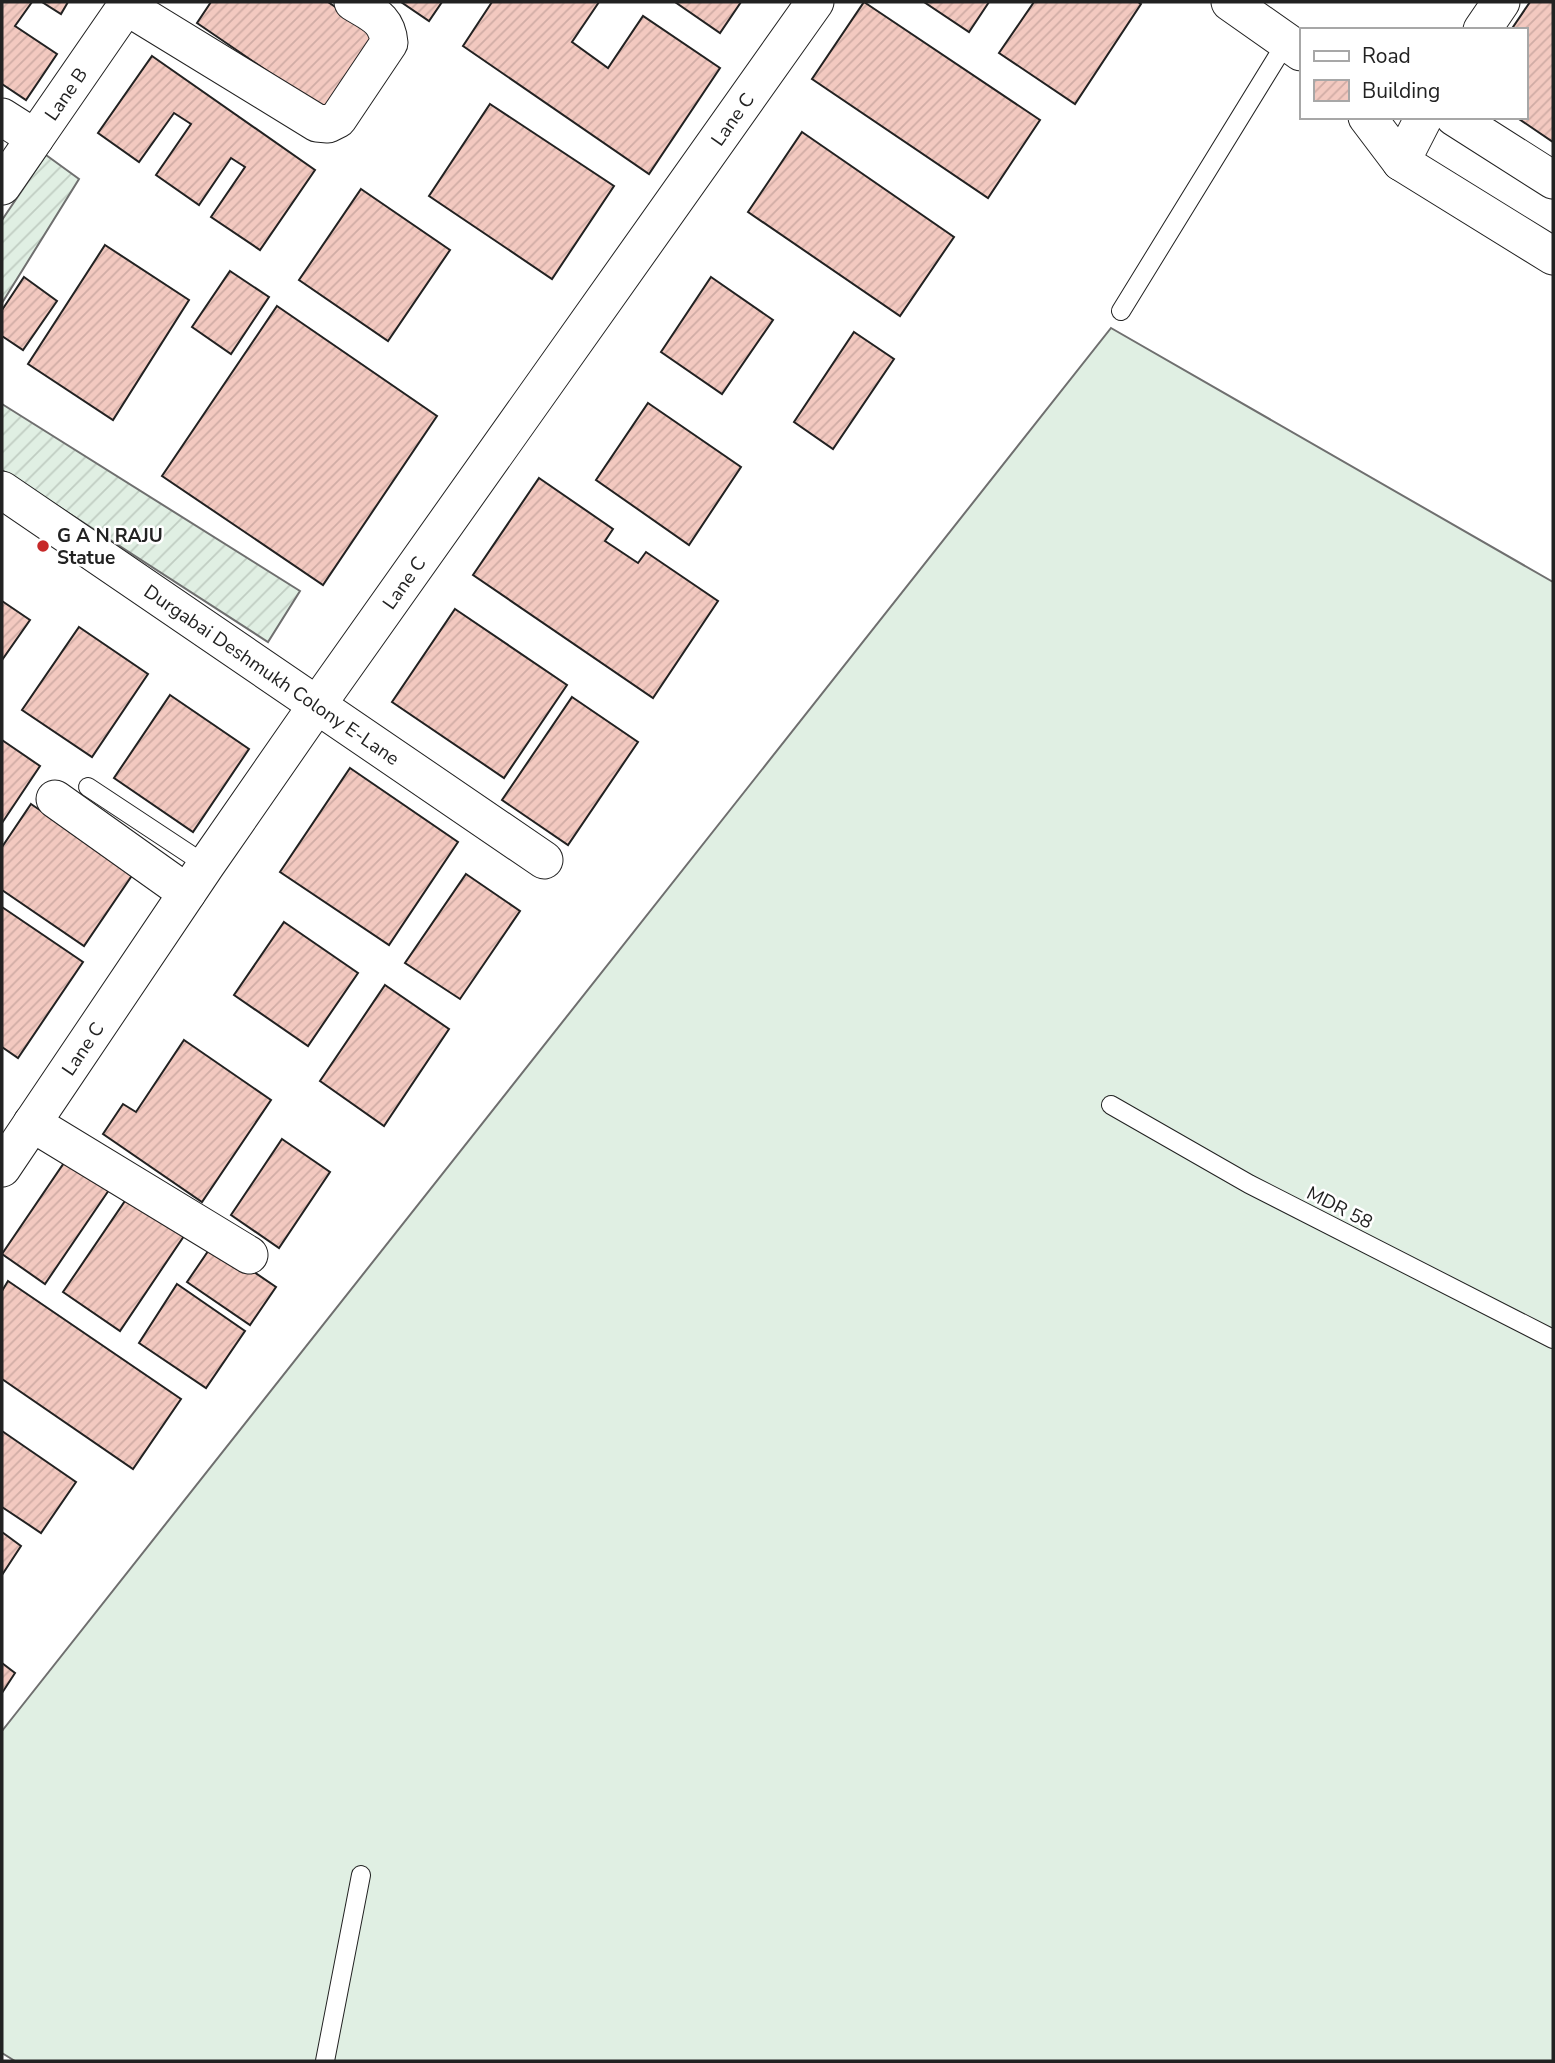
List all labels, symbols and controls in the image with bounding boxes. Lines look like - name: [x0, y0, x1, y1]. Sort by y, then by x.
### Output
- legend: [1300, 28, 1527, 119]
- text: Road: [1362, 42, 1411, 70]
- street label: Lane B: [39, 63, 94, 126]
- text: Building: [1362, 77, 1440, 105]
- street label: Lane C: [705, 88, 761, 151]
- place label: G A N RAJU Statue: [57, 523, 163, 571]
- marker: G A N RAJU Statue: [35, 538, 51, 554]
- street label: Lane C: [377, 552, 432, 615]
- street label: Durgabai Deshmukh Colony E-Lane: [139, 579, 404, 772]
- street label: Lane C: [56, 1017, 111, 1081]
- street label: MDR 58: [1302, 1180, 1377, 1236]

